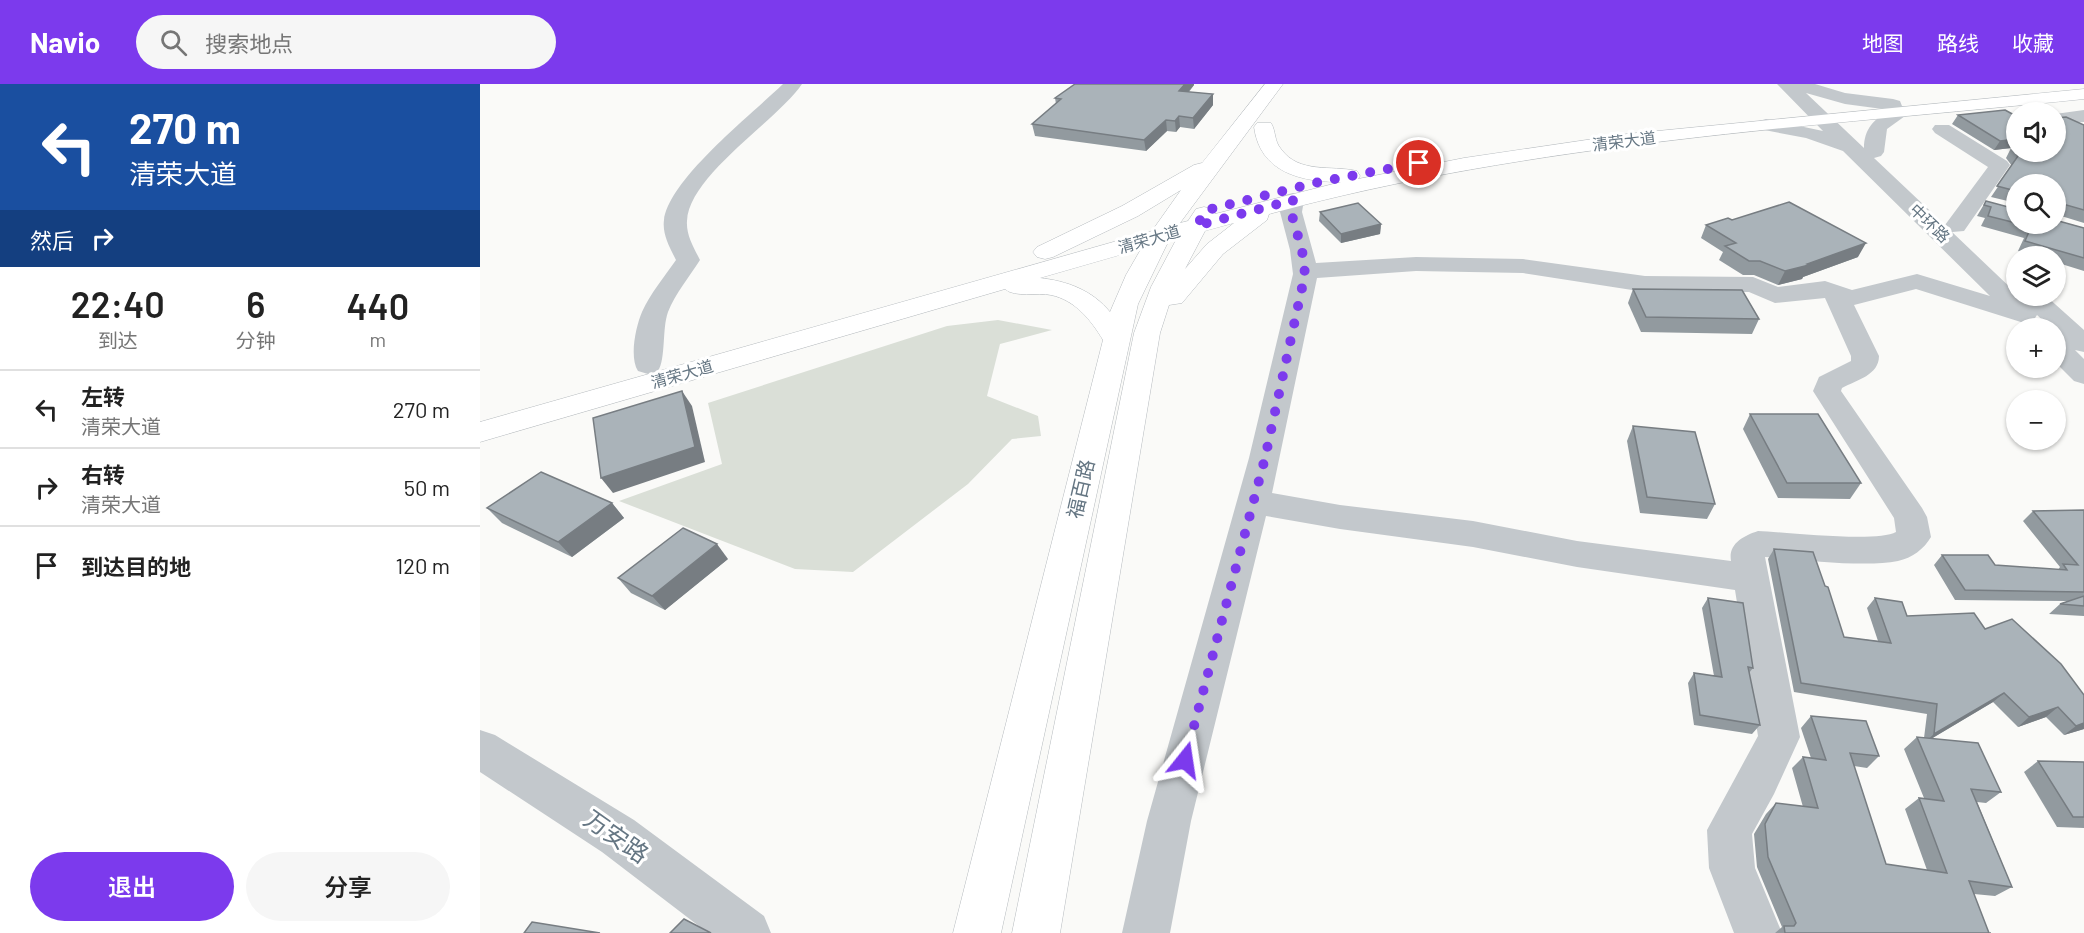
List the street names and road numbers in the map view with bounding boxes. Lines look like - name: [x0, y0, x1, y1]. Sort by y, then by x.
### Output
- street label: 清荣大道: [1591, 127, 1657, 154]
- street label: 中环路: [1906, 199, 1954, 246]
- street label: 清荣大道: [1115, 221, 1182, 256]
- street label: 清荣大道: [648, 356, 715, 391]
- street label: 福百路: [1062, 457, 1098, 521]
- street label: 万安路: [579, 803, 655, 868]

